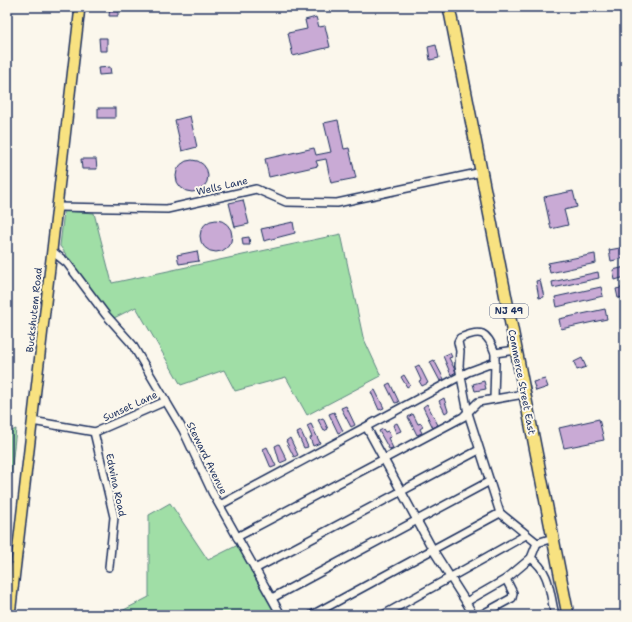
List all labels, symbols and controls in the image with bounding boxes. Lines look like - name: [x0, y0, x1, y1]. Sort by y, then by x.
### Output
- street label: Wells Lane: [195, 174, 249, 198]
- street label: Buckshutem Road: [23, 266, 45, 353]
- road number: NJ 49: [490, 304, 528, 318]
- street label: Commerce Street East: [505, 328, 539, 436]
- street label: Sunset Lane: [101, 388, 160, 424]
- street label: Steward Avenue: [184, 420, 230, 497]
- street label: Edwina Road: [103, 452, 129, 518]

